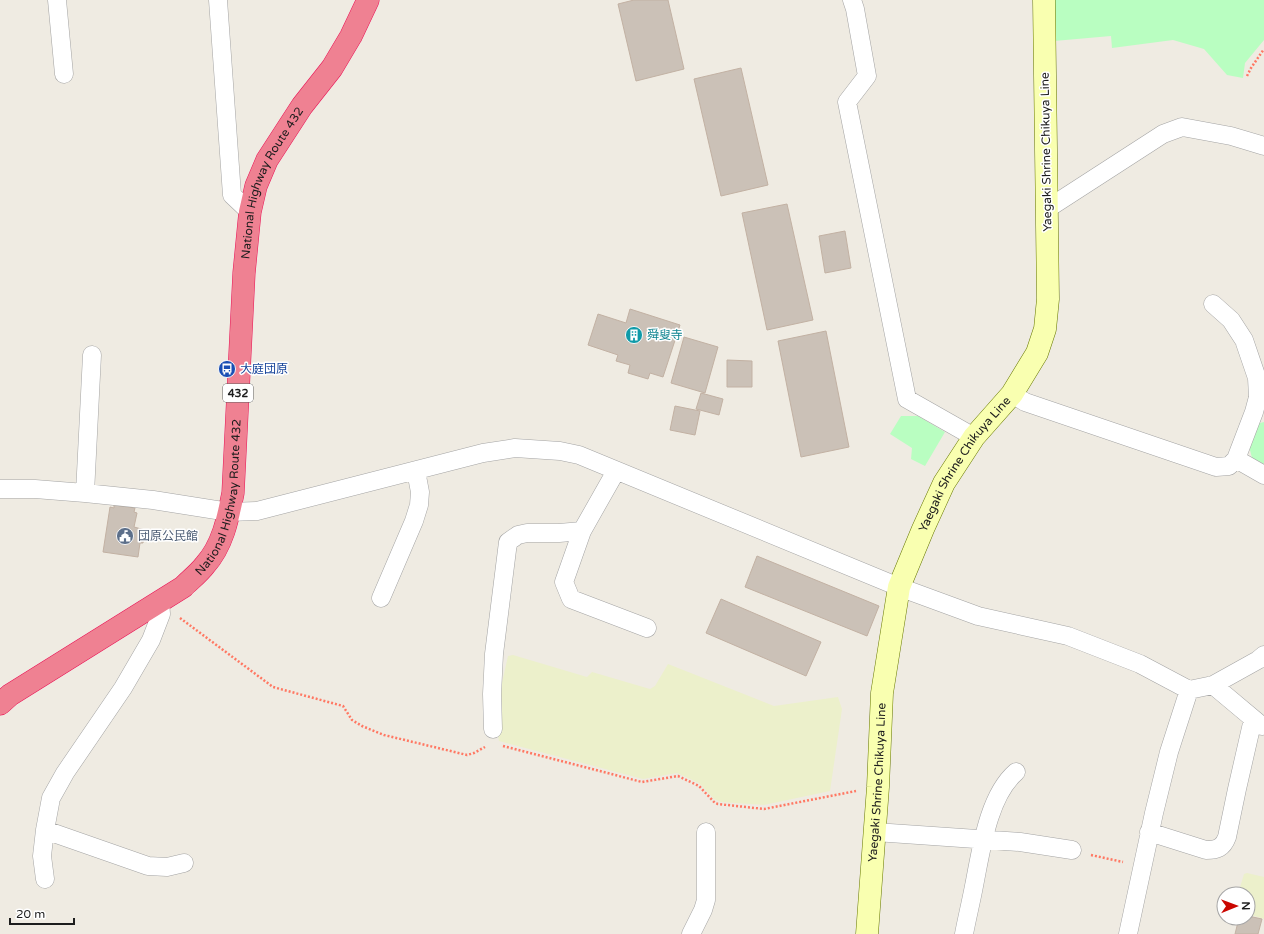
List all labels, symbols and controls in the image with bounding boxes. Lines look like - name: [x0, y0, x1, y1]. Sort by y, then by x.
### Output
- street label: Yaegaki Shrine Chikuya Line: [1038, 72, 1054, 232]
- street label: National Highway Route 432: [238, 104, 306, 260]
- building icon: 舜叟寺: [624, 325, 644, 345]
- place label: 舜叟寺: [647, 328, 683, 342]
- bus stop icon: 大庭団原: [217, 359, 237, 379]
- place label: 大庭団原: [240, 362, 288, 376]
- road number: 432: [223, 384, 253, 402]
- street label: Yaegaki Shrine Chikuya Line: [916, 394, 1014, 534]
- street label: National Highway Route 432: [192, 419, 244, 578]
- public building icon: 団原公民館: [115, 526, 135, 546]
- place label: 団原公民館: [138, 529, 198, 543]
- street label: Yaegaki Shrine Chikuya Line: [865, 702, 889, 862]
- north arrow: [1216, 886, 1256, 926]
- scale bar: [10, 900, 74, 926]
- text: N: [1239, 901, 1252, 910]
- text: 20 m: [16, 907, 45, 921]

